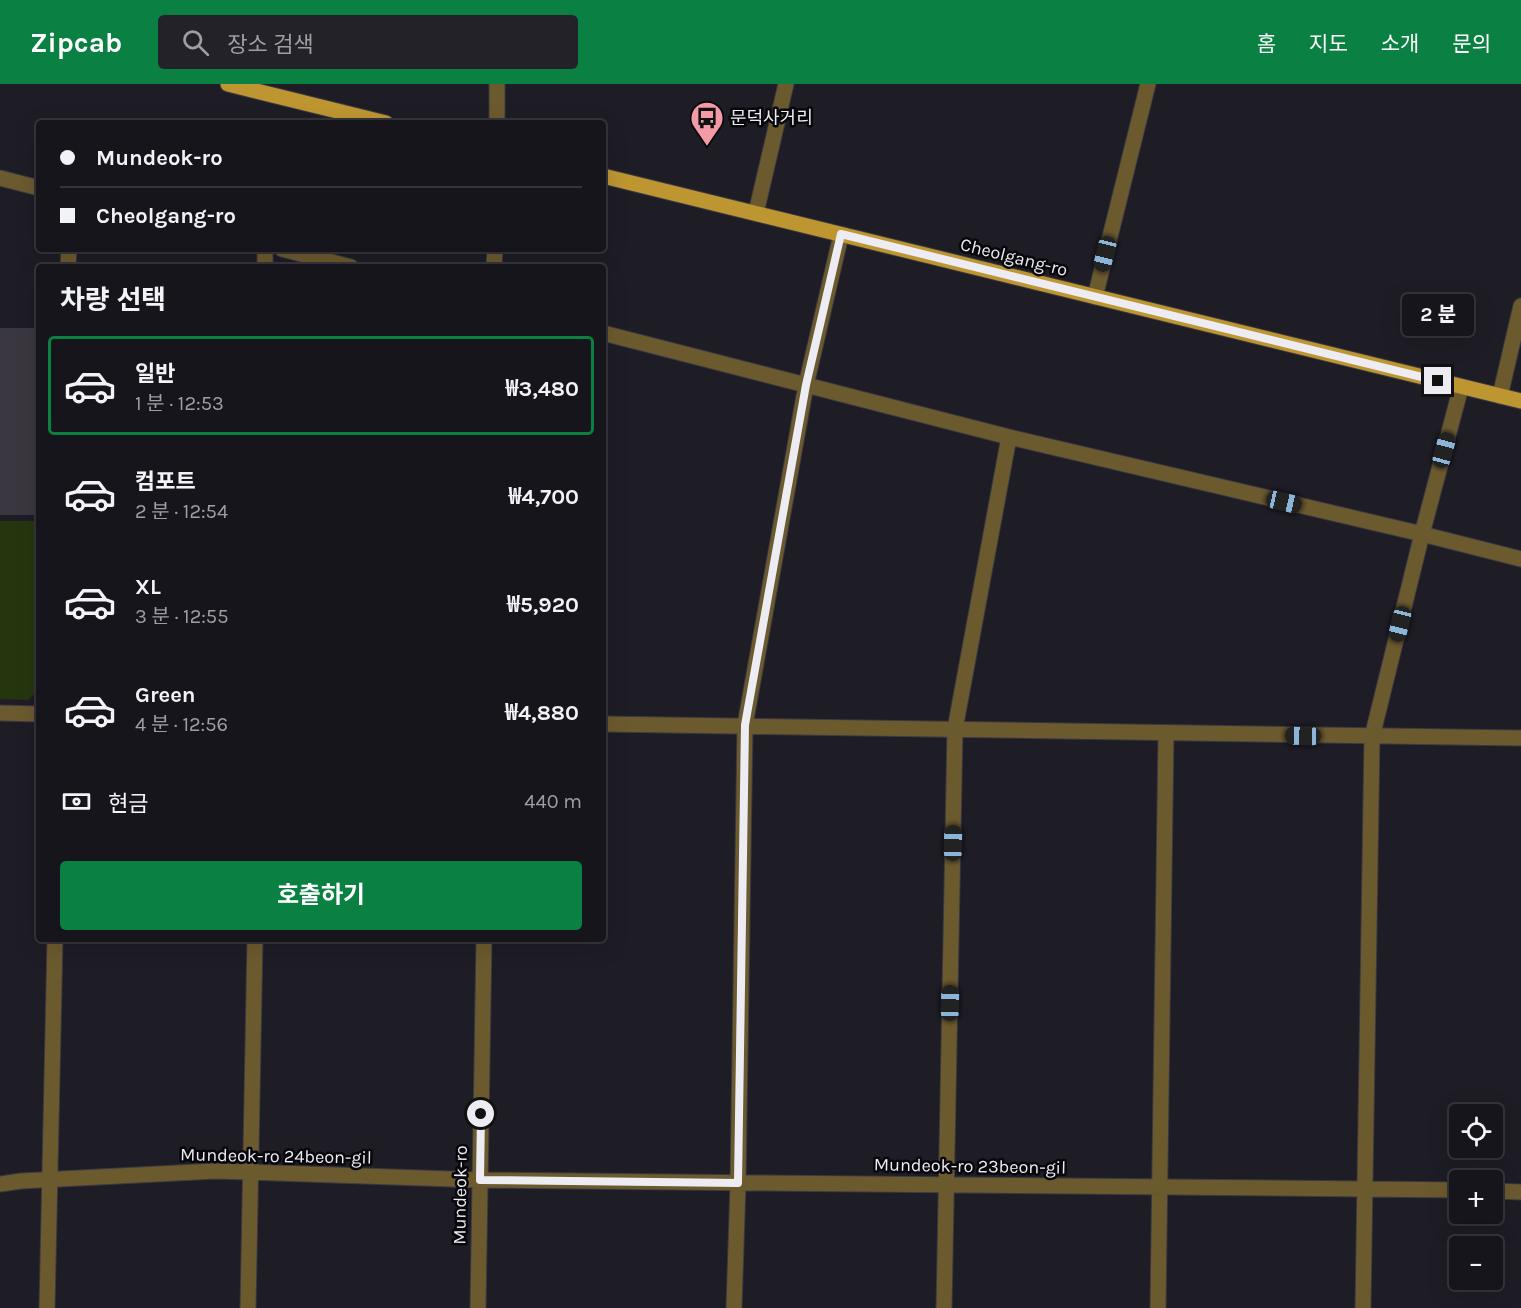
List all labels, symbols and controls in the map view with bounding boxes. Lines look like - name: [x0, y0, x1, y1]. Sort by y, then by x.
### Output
- search box: [158, 15, 578, 69]
- text: Zipcab: [30, 26, 122, 59]
- icon: search: [179, 26, 212, 59]
- text: 장소 검색: [227, 32, 313, 58]
- text: 홈: [1257, 32, 1276, 56]
- text: 지도: [1309, 32, 1348, 56]
- text: 소개: [1381, 32, 1419, 56]
- text: 문의: [1452, 32, 1491, 56]
- bus stop icon: 문덕사거리: [689, 100, 725, 147]
- place label: 문덕사거리: [730, 107, 813, 129]
- text: Mundeok-ro: [96, 145, 223, 171]
- text: Cheolgang-ro: [96, 203, 236, 229]
- street label: Cheolgang-ro: [958, 233, 1070, 281]
- car: [1092, 234, 1118, 274]
- text: 차량 선택: [60, 284, 166, 316]
- callout: 2 분: [1402, 294, 1474, 336]
- text: 2 분: [1420, 303, 1456, 326]
- icon: car: [63, 359, 117, 413]
- text: 일반: [135, 361, 175, 387]
- route end: [1424, 367, 1451, 394]
- text: ₩3,480: [506, 376, 579, 402]
- text: 1 분 · 12:53: [135, 392, 224, 415]
- car: [1431, 430, 1457, 470]
- icon: car: [63, 467, 117, 521]
- text: 컴포트: [135, 469, 196, 495]
- text: ₩4,700: [509, 484, 579, 510]
- car: [1264, 489, 1304, 515]
- text: 2 분 · 12:54: [135, 500, 228, 523]
- text: XL: [135, 574, 161, 600]
- icon: car: [63, 575, 117, 629]
- text: ₩5,920: [507, 592, 579, 618]
- car: [1387, 604, 1413, 644]
- text: 3 분 · 12:55: [135, 605, 228, 628]
- text: Green: [135, 682, 196, 708]
- icon: car: [63, 683, 117, 737]
- text: ₩4,880: [505, 700, 579, 726]
- text: 4 분 · 12:56: [135, 713, 228, 736]
- car: [1285, 727, 1321, 745]
- icon: cash: [60, 785, 93, 818]
- text: 440 m: [524, 790, 582, 813]
- text: 현금: [108, 791, 148, 817]
- car: [944, 825, 962, 861]
- button: 호출하기: [60, 861, 582, 930]
- car: [941, 985, 959, 1021]
- route start: [467, 1100, 494, 1127]
- map controls: [1449, 1104, 1503, 1290]
- button: locate: [1449, 1104, 1503, 1158]
- street label: Mundeok-ro 24beon-gil: [180, 1143, 372, 1169]
- street label: Mundeok-ro: [448, 1145, 472, 1245]
- street label: Mundeok-ro 23beon-gil: [874, 1153, 1066, 1179]
- button: +: [1449, 1170, 1503, 1224]
- button: −: [1449, 1236, 1503, 1290]

